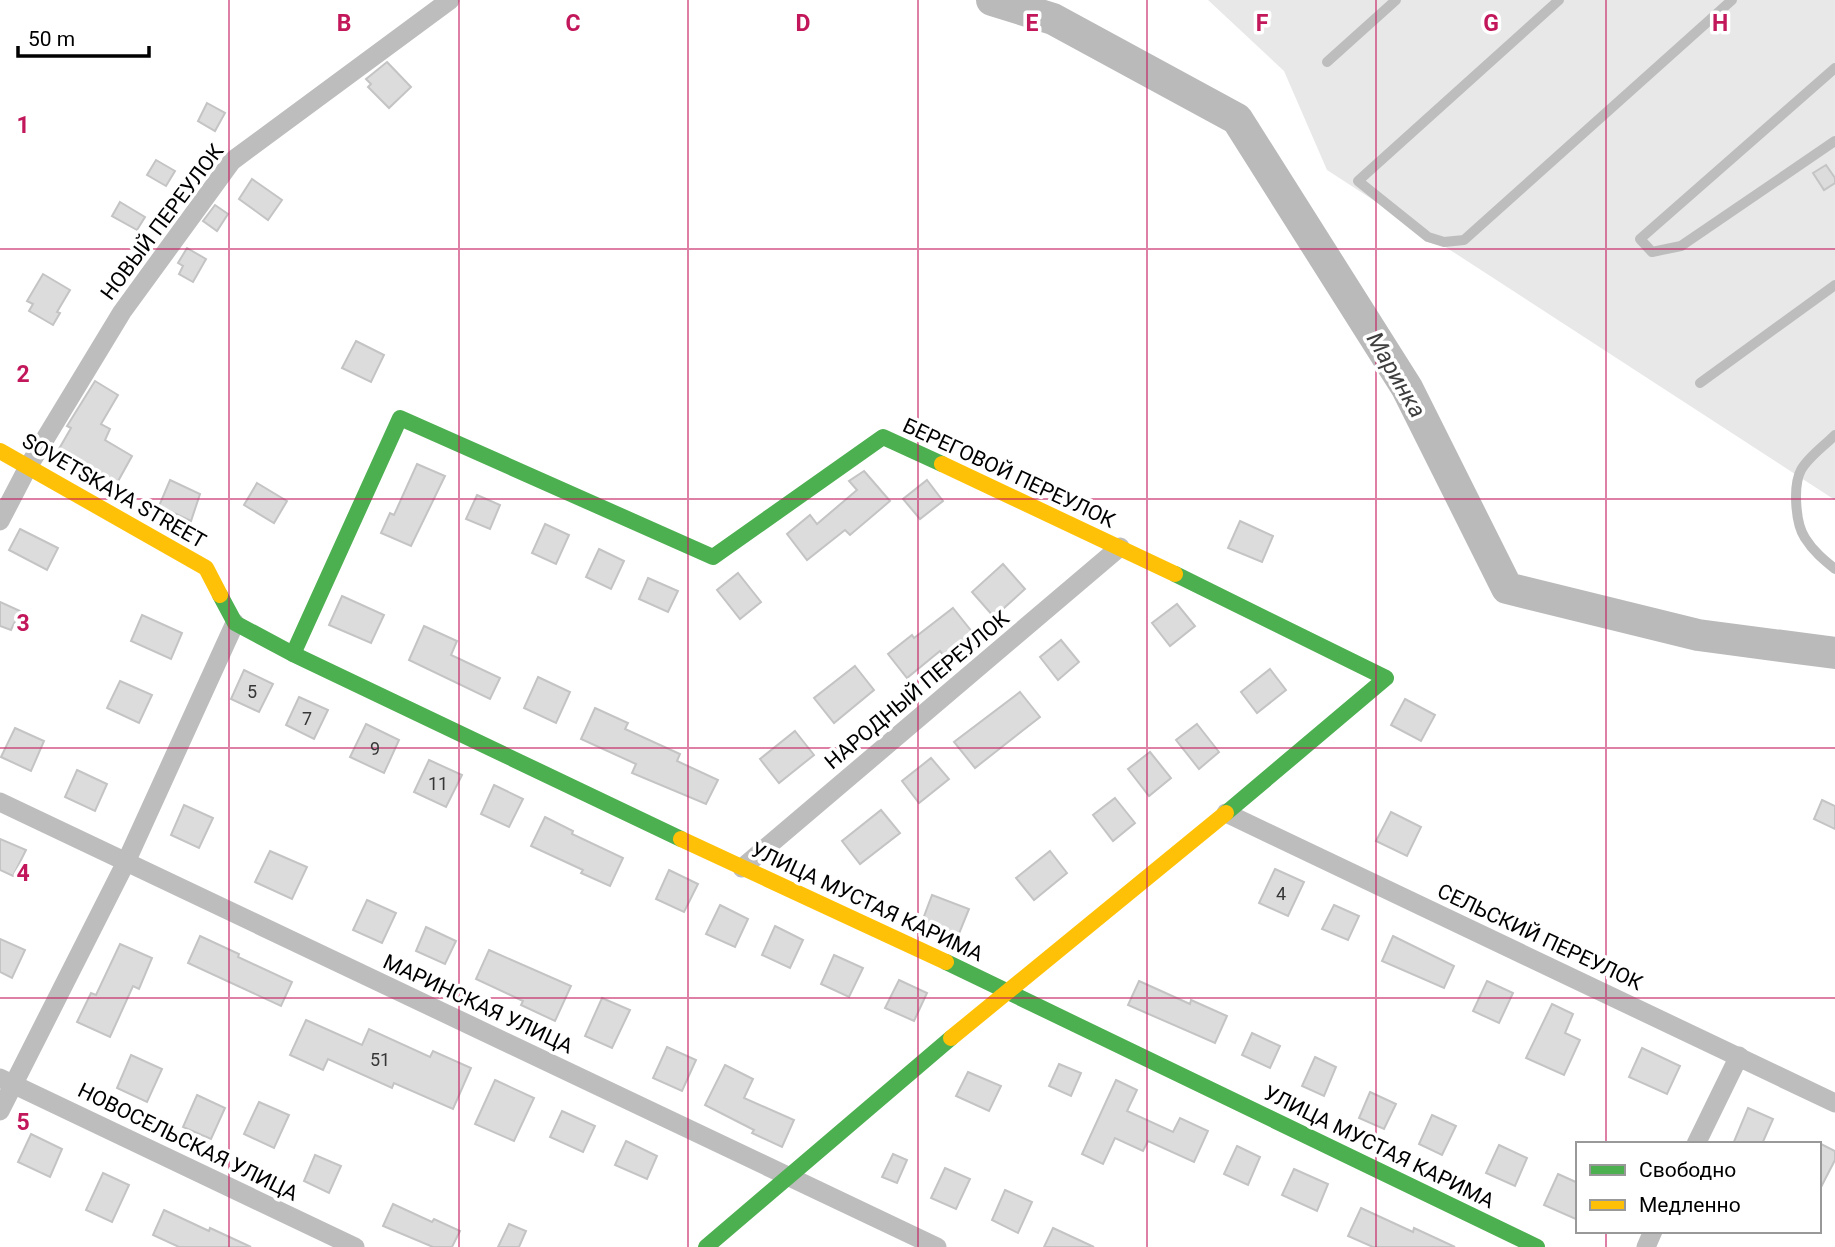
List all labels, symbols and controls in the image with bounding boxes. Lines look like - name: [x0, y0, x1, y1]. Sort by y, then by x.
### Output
- text: B: [337, 10, 351, 37]
- text: C: [565, 10, 581, 37]
- text: D: [796, 10, 810, 37]
- text: E: [1026, 10, 1039, 37]
- text: F: [1256, 10, 1269, 37]
- text: G: [1483, 10, 1499, 37]
- text: H: [1712, 10, 1728, 37]
- scale bar: [18, 14, 149, 58]
- text: 50 m: [28, 27, 75, 51]
- text: 1: [16, 112, 30, 139]
- street label: НОВЫЙ ПЕРЕУЛОК: [96, 139, 229, 304]
- water label: Маринка: [1361, 327, 1431, 423]
- text: 2: [16, 361, 30, 388]
- street label: БЕРЕГОВОЙ ПЕРЕУЛОК: [899, 413, 1119, 533]
- street label: SOVETSKAYA STREET: [18, 429, 210, 554]
- street label: НАРОДНЫЙ ПЕРЕУЛОК: [820, 606, 1014, 774]
- text: 3: [16, 610, 30, 637]
- house number: 5: [247, 681, 257, 702]
- house number: 7: [302, 708, 312, 729]
- house number: 9: [370, 738, 380, 759]
- house number: 11: [428, 773, 448, 794]
- street label: УЛИЦА МУСТАЯ КАРИМА: [747, 838, 987, 967]
- text: 4: [16, 860, 30, 887]
- street label: СЕЛЬСКИЙ ПЕРЕУЛОК: [1434, 879, 1647, 995]
- house number: 4: [1276, 883, 1286, 904]
- street label: МАРИНСКАЯ УЛИЦА: [379, 949, 577, 1059]
- house number: 51: [370, 1049, 390, 1070]
- street label: НОВОСЕЛЬСКАЯ УЛИЦА: [74, 1078, 302, 1206]
- street label: УЛИЦА МУСТАЯ КАРИМА: [1260, 1081, 1498, 1213]
- text: 5: [16, 1109, 30, 1136]
- legend: [1576, 1142, 1821, 1233]
- text: Свободно: [1639, 1158, 1736, 1182]
- text: Медленно: [1639, 1193, 1741, 1217]

